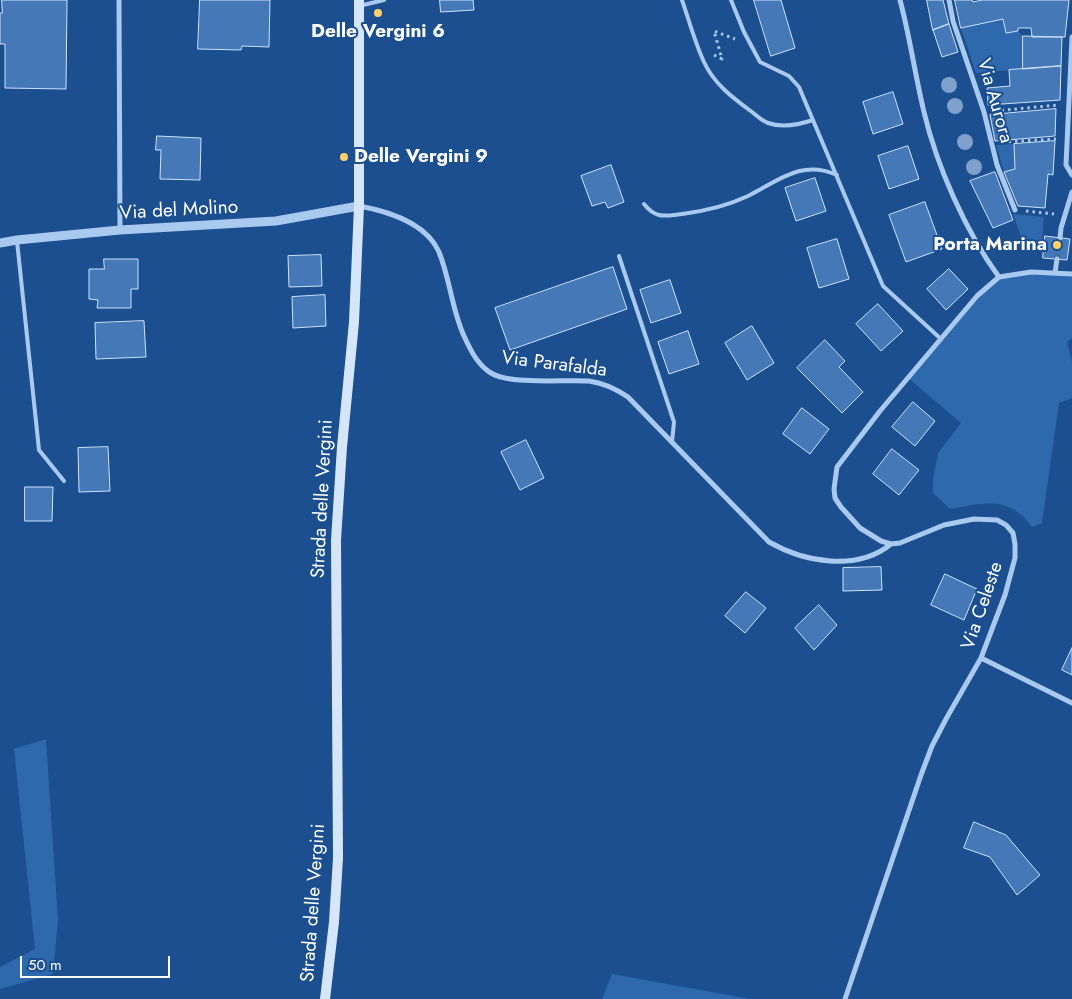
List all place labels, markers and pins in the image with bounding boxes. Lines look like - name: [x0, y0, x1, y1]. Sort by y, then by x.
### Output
- marker: Delle Vergini 6: [372, 7, 384, 19]
- place label: Delle Vergini 6: [311, 21, 445, 43]
- place label: Delle Vergini 9: [354, 146, 488, 168]
- marker: Delle Vergini 9: [338, 151, 350, 163]
- place label: Porta Marina: [933, 234, 1047, 256]
- marker: Porta Marina: [1051, 239, 1063, 251]

